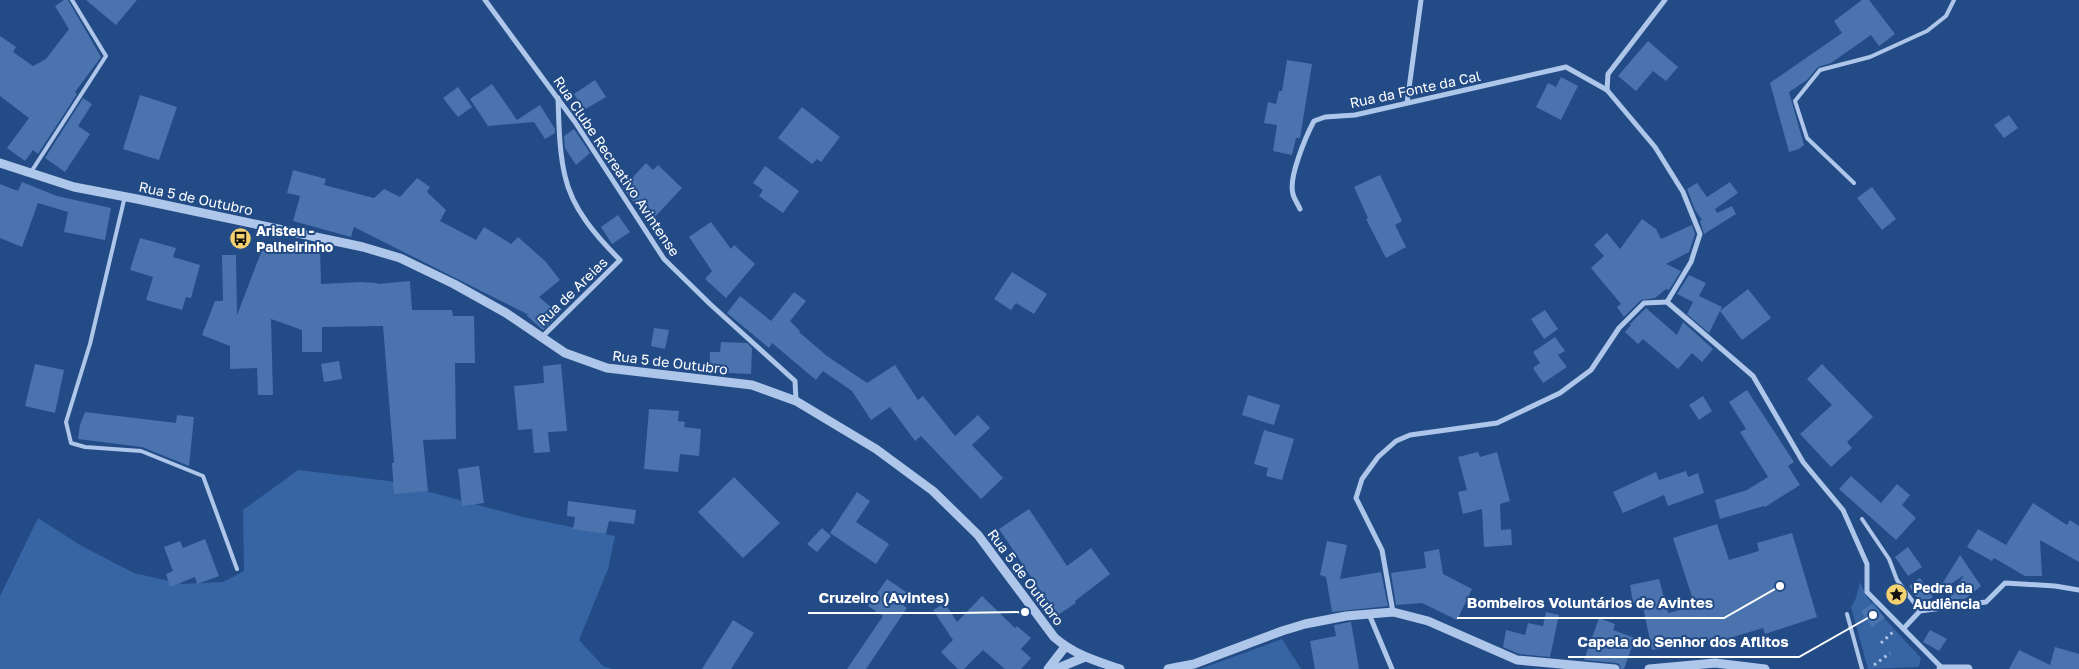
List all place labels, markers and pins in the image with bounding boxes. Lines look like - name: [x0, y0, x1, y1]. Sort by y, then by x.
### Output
- place label: Aristeu - Palheirinho: [256, 222, 333, 255]
- bus stop icon: Aristeu - Palheirinho: [228, 226, 252, 250]
- place label: Pedra da Audiência: [1913, 579, 1980, 612]
- callout: Cruzeiro (Avintes): [808, 583, 959, 613]
- place icon: Pedra da Audiência: [1885, 583, 1909, 607]
- callout: Bombeiros Voluntários de Avintes: [1457, 588, 1724, 618]
- callout: Capela do Senhor dos Aflitos: [1568, 627, 1799, 657]

